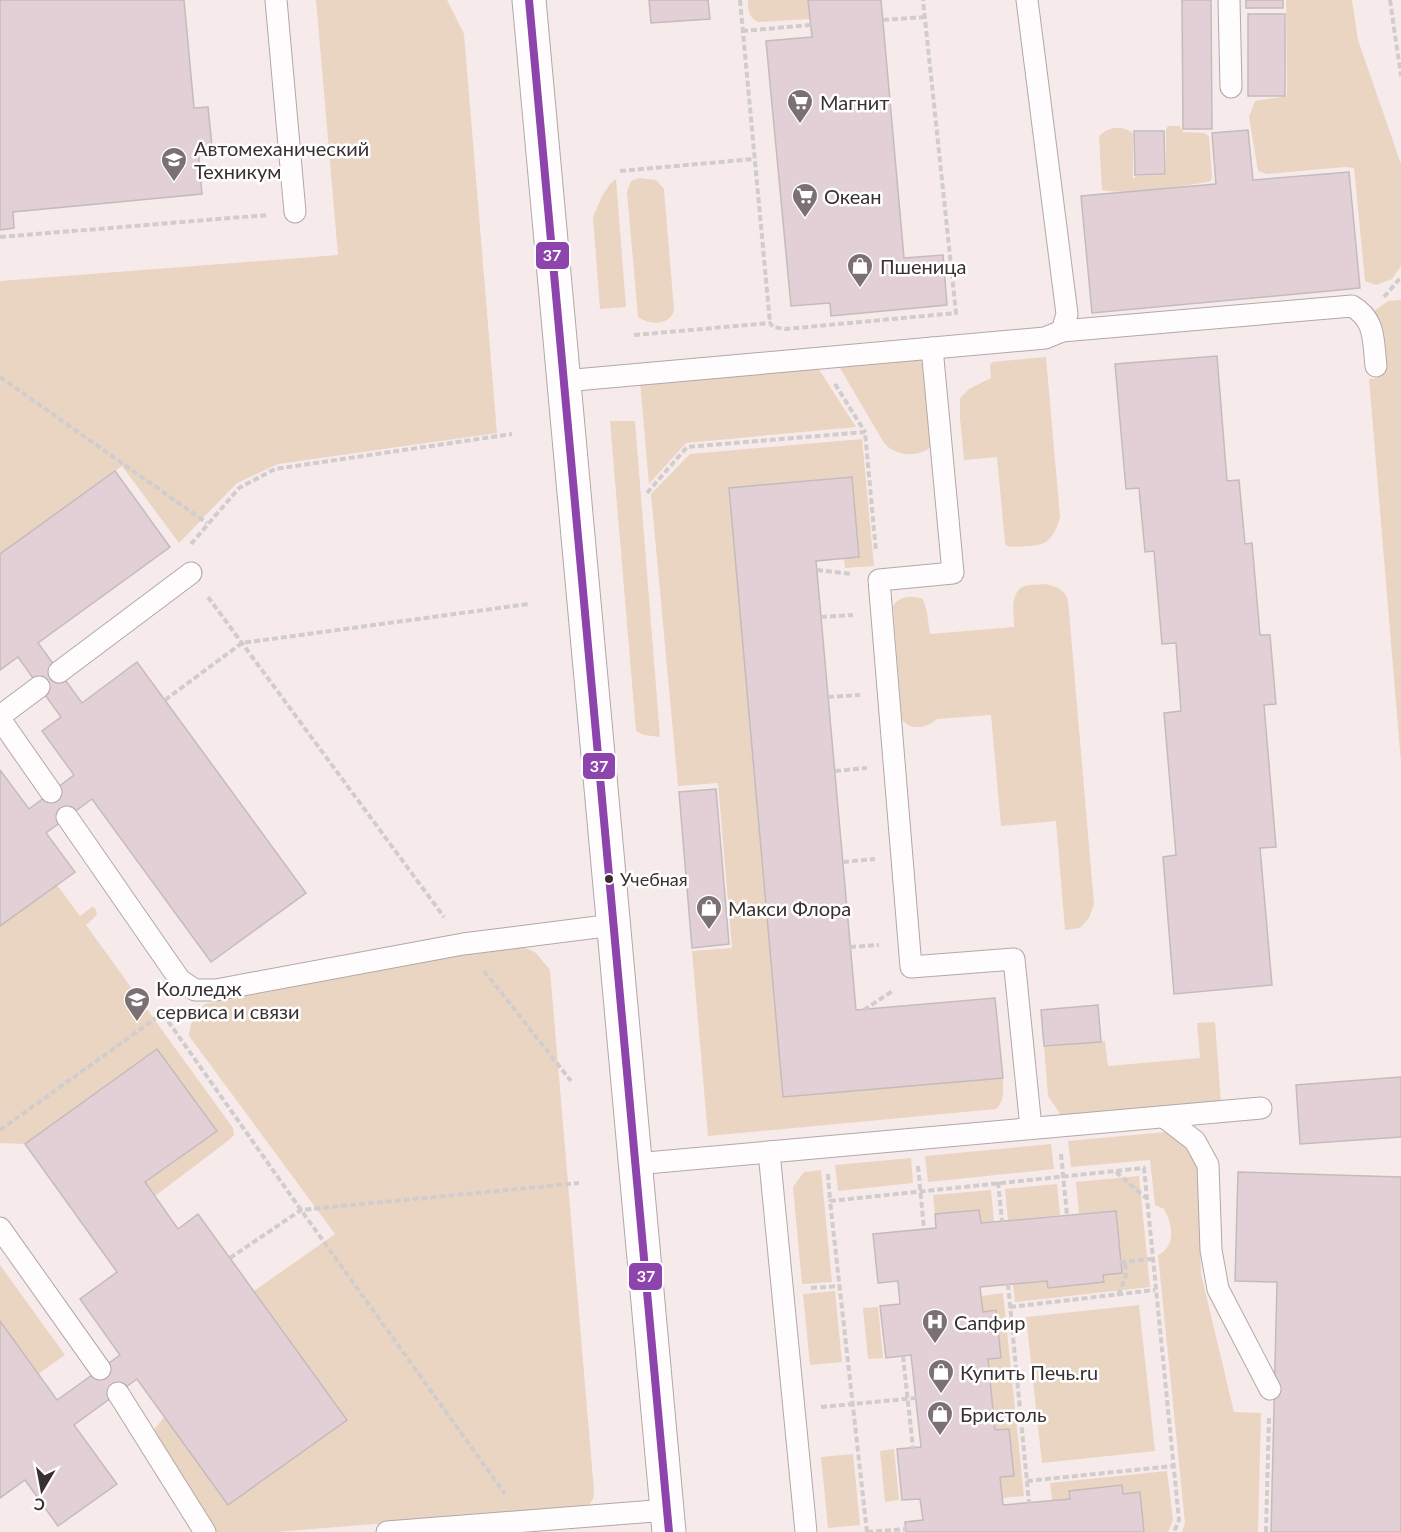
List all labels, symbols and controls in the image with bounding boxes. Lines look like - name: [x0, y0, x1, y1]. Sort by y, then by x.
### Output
- supermarket icon: Магнит: [785, 87, 815, 125]
- place label: Магнит: [820, 90, 889, 114]
- place label: Автомеханический Техникум: [194, 136, 369, 183]
- school or university icon: Автомеханический Техникум: [159, 145, 189, 183]
- supermarket icon: Океан: [790, 181, 820, 219]
- place label: Океан: [824, 184, 882, 208]
- line badge: 37: [535, 241, 570, 270]
- text: 37: [543, 245, 561, 264]
- shop icon: Пшеница: [845, 251, 875, 289]
- place label: Пшеница: [880, 254, 966, 278]
- line badge: 37: [582, 752, 616, 780]
- text: 37: [590, 756, 608, 775]
- place label: Учебная: [620, 868, 688, 890]
- marker: Учебная: [603, 873, 615, 885]
- shop icon: Макси Флора: [694, 893, 724, 931]
- place label: Макси Флора: [728, 896, 851, 920]
- place label: Колледж сервиса и связи: [156, 976, 300, 1023]
- school or university icon: Колледж сервиса и связи: [122, 985, 152, 1023]
- line badge: 37: [628, 1262, 663, 1291]
- text: 37: [637, 1266, 655, 1285]
- hospital icon: Сапфир: [920, 1307, 950, 1345]
- place label: Сапфир: [954, 1310, 1025, 1334]
- shop icon: Купить Печь.ru: [926, 1357, 956, 1395]
- place label: Купить Печь.ru: [960, 1360, 1098, 1384]
- shop icon: Бристоль: [925, 1399, 955, 1437]
- place label: Бристоль: [960, 1402, 1047, 1426]
- north arrow: [12, 1460, 72, 1520]
- text: С: [32, 1495, 46, 1516]

